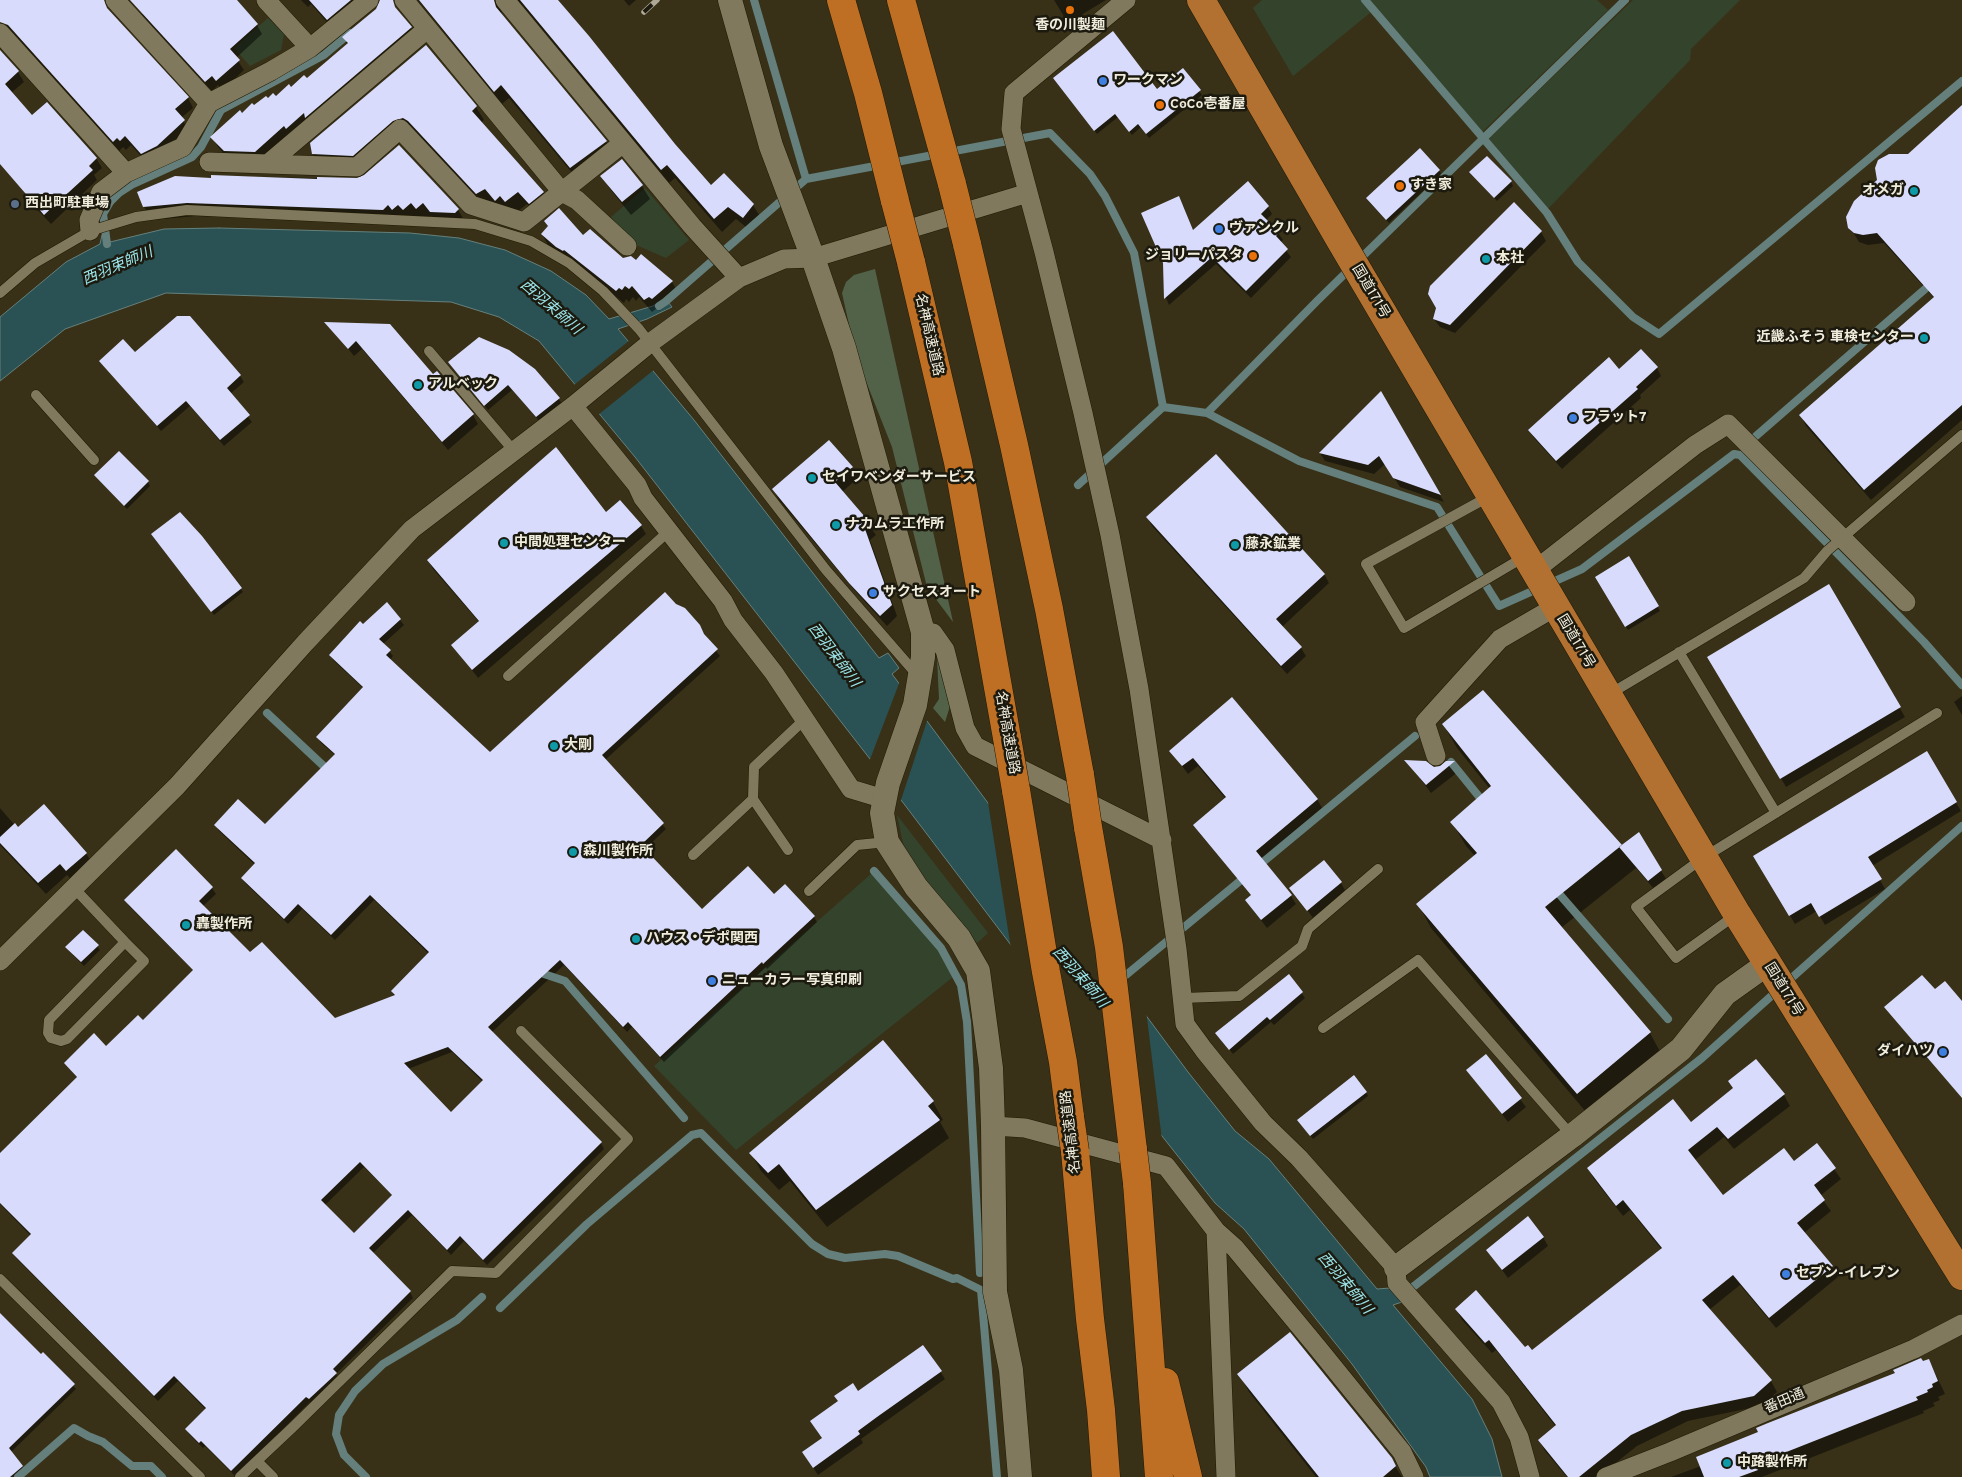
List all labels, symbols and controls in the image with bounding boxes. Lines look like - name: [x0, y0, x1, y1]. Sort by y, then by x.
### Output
- marker: 香の川製麺: [1064, 4, 1076, 16]
- place label: 香の川製麺: [1035, 18, 1105, 34]
- place label: ワークマン: [1113, 73, 1183, 89]
- marker: ワークマン: [1097, 75, 1109, 87]
- place label: CoCo壱番屋: [1170, 97, 1245, 113]
- marker: CoCo壱番屋: [1154, 99, 1166, 111]
- place label: すき家: [1410, 178, 1452, 194]
- marker: すき家: [1394, 180, 1406, 192]
- place label: オメガ: [1862, 183, 1904, 199]
- marker: オメガ: [1908, 185, 1920, 197]
- place label: 西出町駐車場: [25, 196, 109, 212]
- marker: 西出町駐車場: [9, 198, 21, 210]
- place label: ヴァンクル: [1229, 221, 1299, 237]
- marker: ヴァンクル: [1213, 223, 1225, 235]
- water label: 西羽束師川: [80, 244, 156, 290]
- place label: ジョリーパスタ: [1145, 248, 1243, 264]
- marker: ジョリーパスタ: [1247, 250, 1259, 262]
- place label: 本社: [1496, 251, 1524, 267]
- marker: 本社: [1480, 253, 1492, 265]
- street label: 国道171号: [1347, 262, 1393, 322]
- water label: 西羽束師川: [516, 277, 584, 339]
- street label: 名神高速道路: [910, 292, 946, 378]
- place label: 近畿ふそう 車検センター: [1757, 330, 1914, 346]
- marker: 近畿ふそう 車検センター: [1918, 332, 1930, 344]
- place label: アルベック: [428, 377, 498, 393]
- marker: アルベック: [412, 379, 424, 391]
- place label: フラット7: [1583, 410, 1647, 426]
- marker: フラット7: [1567, 412, 1579, 424]
- place label: セイワベンダーサービス: [822, 470, 976, 486]
- marker: セイワベンダーサービス: [806, 472, 818, 484]
- place label: ナカムラ工作所: [846, 517, 944, 533]
- marker: ナカムラ工作所: [830, 519, 842, 531]
- place label: 中間処理センター: [514, 535, 626, 551]
- marker: 中間処理センター: [498, 537, 510, 549]
- place label: 藤永鉱業: [1245, 537, 1301, 553]
- marker: 藤永鉱業: [1229, 539, 1241, 551]
- place label: サクセスオート: [883, 585, 981, 601]
- marker: サクセスオート: [867, 587, 879, 599]
- street label: 国道171号: [1552, 612, 1598, 672]
- water label: 西羽束師川: [803, 621, 863, 691]
- street label: 名神高速道路: [990, 690, 1022, 776]
- place label: 大剛: [564, 738, 592, 754]
- marker: 大剛: [548, 740, 560, 752]
- place label: 森川製作所: [583, 844, 653, 860]
- marker: 森川製作所: [567, 846, 579, 858]
- place label: 轟製作所: [196, 917, 252, 933]
- marker: 轟製作所: [180, 919, 192, 931]
- place label: ハウス・デポ関西: [646, 931, 758, 947]
- marker: ハウス・デポ関西: [630, 933, 642, 945]
- water label: 西羽束師川: [1048, 944, 1110, 1012]
- street label: 国道171号: [1760, 960, 1806, 1020]
- place label: ニューカラー写真印刷: [722, 973, 862, 989]
- marker: ニューカラー写真印刷: [706, 975, 718, 987]
- place label: ダイハツ: [1877, 1044, 1933, 1060]
- marker: ダイハツ: [1937, 1046, 1949, 1058]
- street label: 名神高速道路: [1059, 1089, 1085, 1175]
- water label: 西羽束師川: [1313, 1249, 1375, 1319]
- place label: セブン-イレブン: [1796, 1266, 1900, 1282]
- marker: セブン-イレブン: [1780, 1268, 1792, 1280]
- street label: 番田通: [1762, 1386, 1808, 1418]
- place label: 中路製作所: [1737, 1455, 1807, 1471]
- marker: 中路製作所: [1721, 1457, 1733, 1469]

